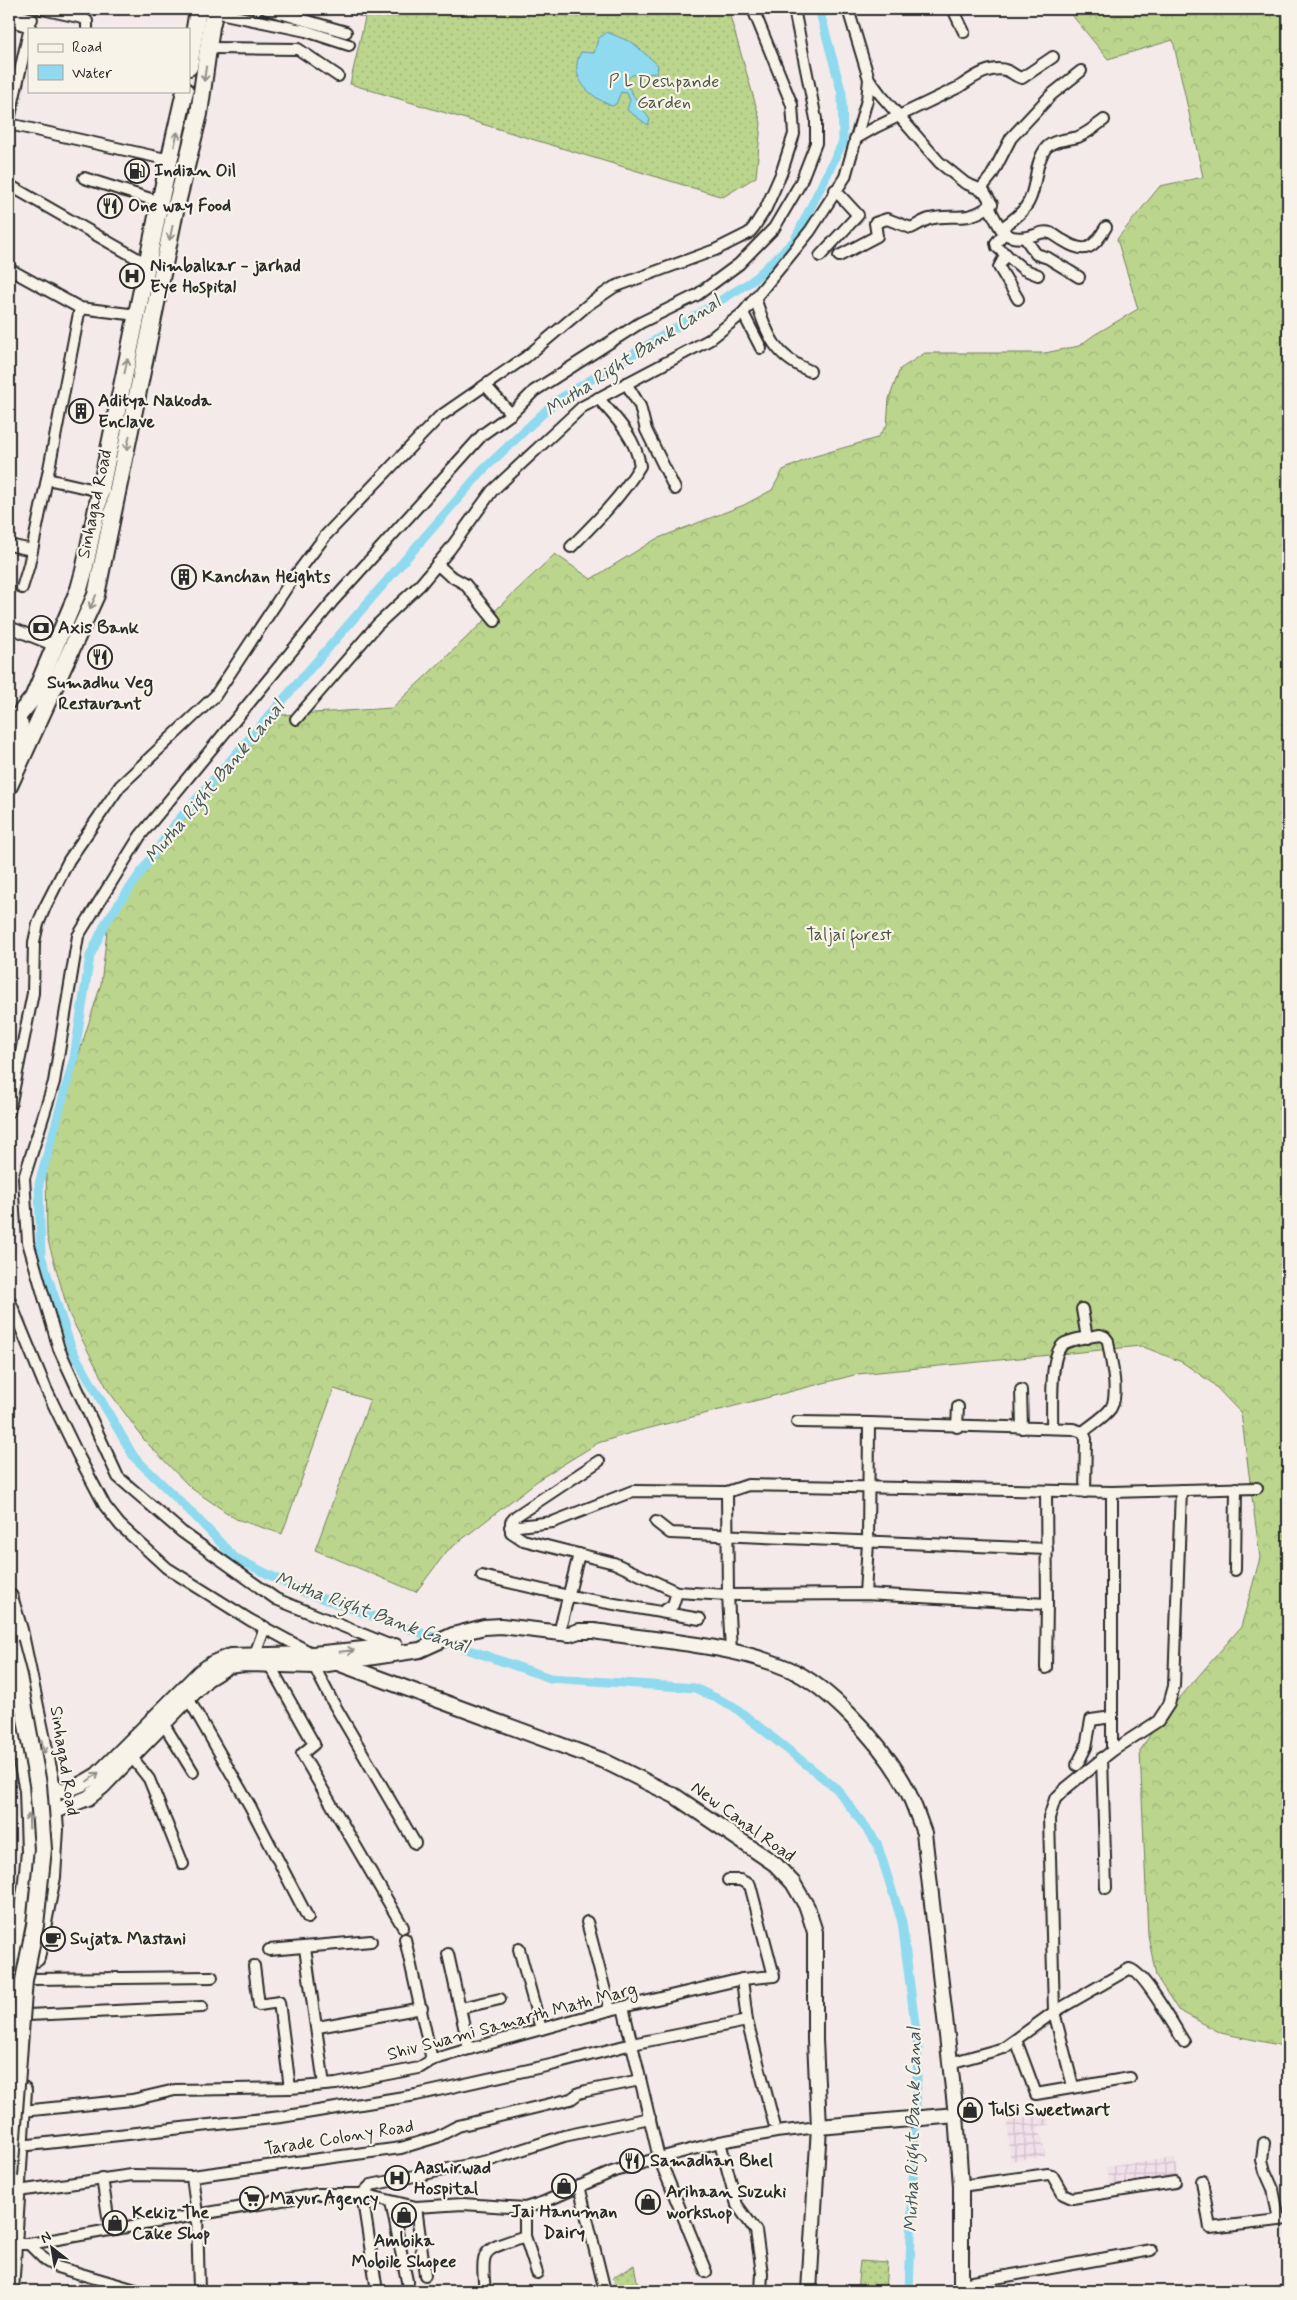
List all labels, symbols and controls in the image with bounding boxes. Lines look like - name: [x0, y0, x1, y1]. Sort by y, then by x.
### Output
- legend: [28, 28, 190, 92]
- text: Road: [72, 38, 102, 58]
- text: Water: [72, 64, 112, 84]
- one-way arrow: [200, 66, 210, 82]
- park label: P L Deshpande Garden: [609, 70, 720, 115]
- one-way arrow: [172, 131, 181, 147]
- fuel station icon: Indian Oil: [124, 158, 150, 184]
- place label: Indian Oil: [154, 159, 236, 183]
- restaurant icon: One way Food: [97, 193, 123, 219]
- place label: One way Food: [128, 194, 231, 218]
- one-way arrow: [166, 224, 175, 240]
- place label: Nimbalkar - jarhad Eye Hospital: [150, 254, 301, 299]
- hospital icon: Nimbalkar - jarhad Eye Hospital: [119, 263, 145, 289]
- water label: Mutha Right Bank Canal: [540, 289, 728, 424]
- one-way arrow: [122, 358, 131, 374]
- place label: Aditya Nakoda Enclave: [98, 389, 213, 434]
- building icon: Aditya Nakoda Enclave: [68, 398, 94, 424]
- one-way arrow: [123, 435, 132, 451]
- street label: Sinhagad Road: [72, 447, 118, 561]
- building icon: Kanchan Heights: [171, 564, 197, 590]
- place label: Kanchan Heights: [202, 565, 330, 589]
- one-way arrow: [87, 594, 97, 609]
- bank icon: Axis Bank: [28, 615, 54, 641]
- place label: Axis Bank: [58, 616, 140, 640]
- restaurant icon: Sumadhu Veg Restaurant: [87, 644, 113, 670]
- place label: Sumadhu Veg Restaurant: [47, 671, 153, 716]
- water label: Mutha Right Bank Canal: [140, 694, 293, 870]
- park label: Taljai forest: [806, 923, 893, 949]
- water label: Mutha Right Bank Canal: [271, 1566, 474, 1662]
- one-way arrow: [339, 1646, 355, 1656]
- street label: Sinhagad Road: [43, 1704, 85, 1818]
- one-way arrow: [39, 1739, 48, 1755]
- one-way arrow: [86, 1772, 100, 1782]
- street label: New Canal Road: [686, 1776, 800, 1868]
- one-way arrow: [24, 1814, 34, 1830]
- cafe icon: Sujata Mastani: [40, 1926, 66, 1952]
- place label: Sujata Mastani: [70, 1927, 186, 1951]
- street label: Shiv Swami Samarth Math Marg: [385, 1977, 640, 2068]
- water label: Mutha Right Bank Canal: [899, 2026, 929, 2233]
- shop icon: Tulsi Sweetmart: [957, 2097, 983, 2123]
- place label: Tulsi Sweetmart: [988, 2098, 1111, 2122]
- street label: Tarade Colony Road: [262, 2114, 416, 2162]
- restaurant icon: Samadhan Bhel: [619, 2148, 645, 2174]
- place label: Samadhan Bhel: [650, 2149, 774, 2173]
- place label: Aashirwad Hospital: [414, 2156, 491, 2201]
- hospital icon: Aashirwad Hospital: [384, 2165, 410, 2191]
- shop icon: Jai Hanuman Dairy: [551, 2173, 577, 2199]
- place label: Arihaan Suzuki workshop: [666, 2180, 786, 2225]
- supermarket icon: Mayur Agency: [239, 2186, 265, 2212]
- place label: Mayur Agency: [270, 2187, 378, 2211]
- shop icon: Arihaan Suzuki workshop: [635, 2189, 661, 2215]
- place label: Jai Hanuman Dairy: [511, 2200, 617, 2245]
- place label: Kekiz The Cake Shop: [132, 2201, 210, 2246]
- shop icon: Ambika Mobile Shopee: [391, 2202, 417, 2228]
- shop icon: Kekiz The Cake Shop: [102, 2210, 128, 2236]
- north arrow: [28, 2222, 78, 2272]
- text: N: [37, 2228, 54, 2248]
- place label: Ambika Mobile Shopee: [352, 2229, 456, 2274]

